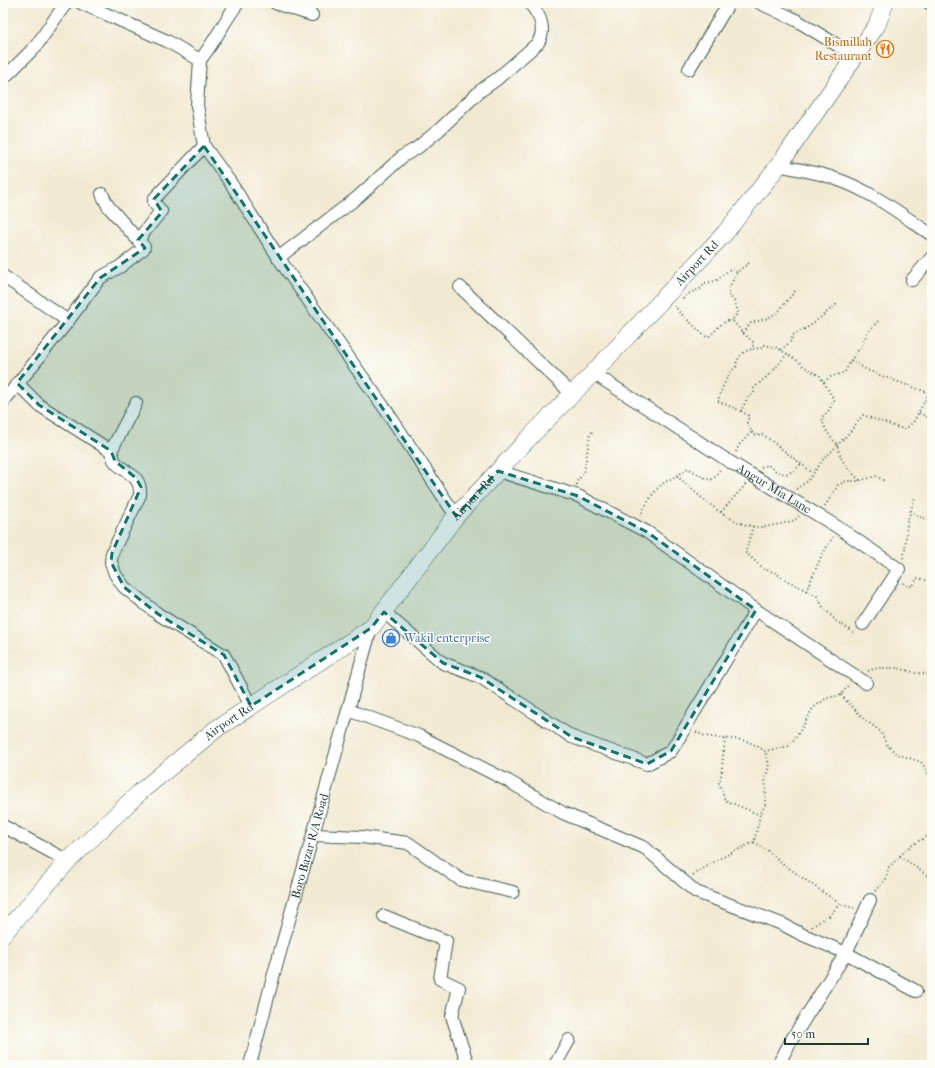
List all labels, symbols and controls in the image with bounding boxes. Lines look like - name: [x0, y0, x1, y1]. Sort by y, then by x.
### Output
- place label: Bismillah Restaurant: [815, 35, 873, 63]
- restaurant icon: Bismillah Restaurant: [875, 39, 895, 59]
- street label: Airport Rd: [672, 237, 721, 289]
- street label: Angur Mia Lane: [734, 460, 814, 516]
- street label: Airport Rd: [448, 472, 498, 524]
- shop icon: Wakil enterprise: [381, 628, 401, 648]
- place label: Wakil enterprise: [403, 631, 490, 645]
- street label: Airport Rd: [200, 699, 256, 744]
- street label: Boro Bazar R/A Road: [288, 792, 331, 900]
- scale bar: [785, 1020, 868, 1046]
- text: 50 m: [791, 1027, 815, 1041]

